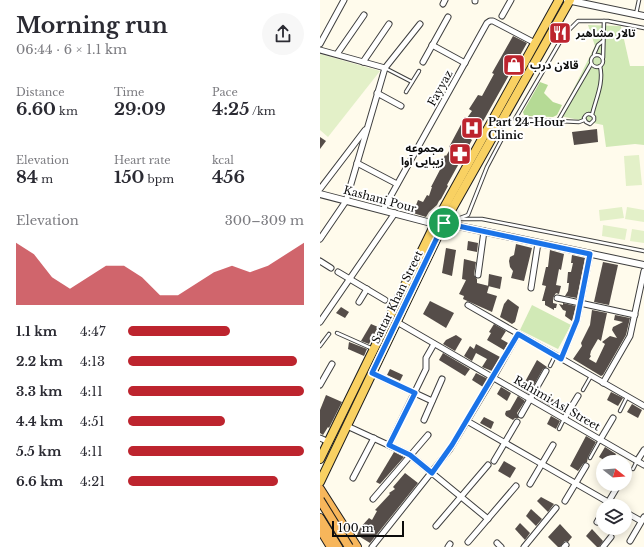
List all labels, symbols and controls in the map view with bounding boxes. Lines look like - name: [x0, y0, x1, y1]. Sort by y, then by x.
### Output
- text: Morning run: [16, 12, 168, 39]
- button: share: [262, 13, 304, 55]
- restaurant icon: تالار مشاهیر: [547, 20, 573, 46]
- place label: تالار مشاهیر: [575, 26, 635, 40]
- text: 06:44 · 6 × 1.1 km: [16, 41, 127, 58]
- shop icon: قالان درب: [501, 52, 527, 78]
- place label: قالان درب: [530, 58, 579, 72]
- street label: Fayyaz: [424, 68, 456, 108]
- text: Distance: [16, 85, 65, 99]
- text: Time: [114, 85, 144, 99]
- text: Pace: [212, 85, 238, 99]
- text: 6.60: [16, 99, 56, 120]
- text: 29:09: [114, 99, 166, 120]
- text: 4:25: [212, 99, 249, 120]
- text: km: [56, 104, 78, 118]
- text: /km: [249, 104, 276, 118]
- hospital icon: Part 24-Hour Clinic: [459, 115, 485, 141]
- place label: Part 24-Hour Clinic: [488, 115, 565, 142]
- place label: مجموعه زیبایی آوا: [401, 141, 444, 168]
- pharmacy icon: مجموعه زیبایی آوا: [447, 141, 473, 167]
- text: Elevation: [16, 153, 69, 167]
- text: Heart rate: [114, 153, 171, 167]
- text: kcal: [212, 153, 234, 167]
- text: 84: [16, 167, 38, 188]
- text: 150: [114, 167, 144, 188]
- text: 456: [212, 167, 245, 188]
- text: m: [38, 172, 53, 186]
- text: bpm: [144, 172, 174, 186]
- street label: Kashani Pour: [342, 183, 419, 216]
- pin: [427, 206, 461, 240]
- text: Elevation: [16, 212, 79, 229]
- text: 300–309 m: [225, 212, 304, 229]
- icon: arrive: [433, 212, 455, 234]
- street label: Sattar Khan Street: [368, 247, 426, 346]
- text: 1.1 km: [16, 323, 57, 340]
- text: 4:47: [80, 323, 105, 340]
- text: 2.2 km: [16, 353, 63, 370]
- text: 4:13: [80, 353, 105, 370]
- street label: Rahimi Asl Street: [511, 373, 604, 434]
- text: 3.3 km: [16, 383, 62, 400]
- text: 4:11: [80, 383, 103, 400]
- text: 4.4 km: [16, 413, 63, 430]
- text: 4:51: [80, 413, 105, 430]
- text: 5.5 km: [16, 443, 61, 460]
- text: 4:11: [80, 443, 103, 460]
- north arrow: [596, 455, 632, 491]
- map controls: [596, 455, 632, 535]
- text: 6.6 km: [16, 473, 63, 490]
- text: 4:21: [80, 473, 105, 490]
- button: layers: [596, 499, 632, 535]
- scale bar: [332, 519, 404, 538]
- text: 100 m: [338, 521, 374, 535]

